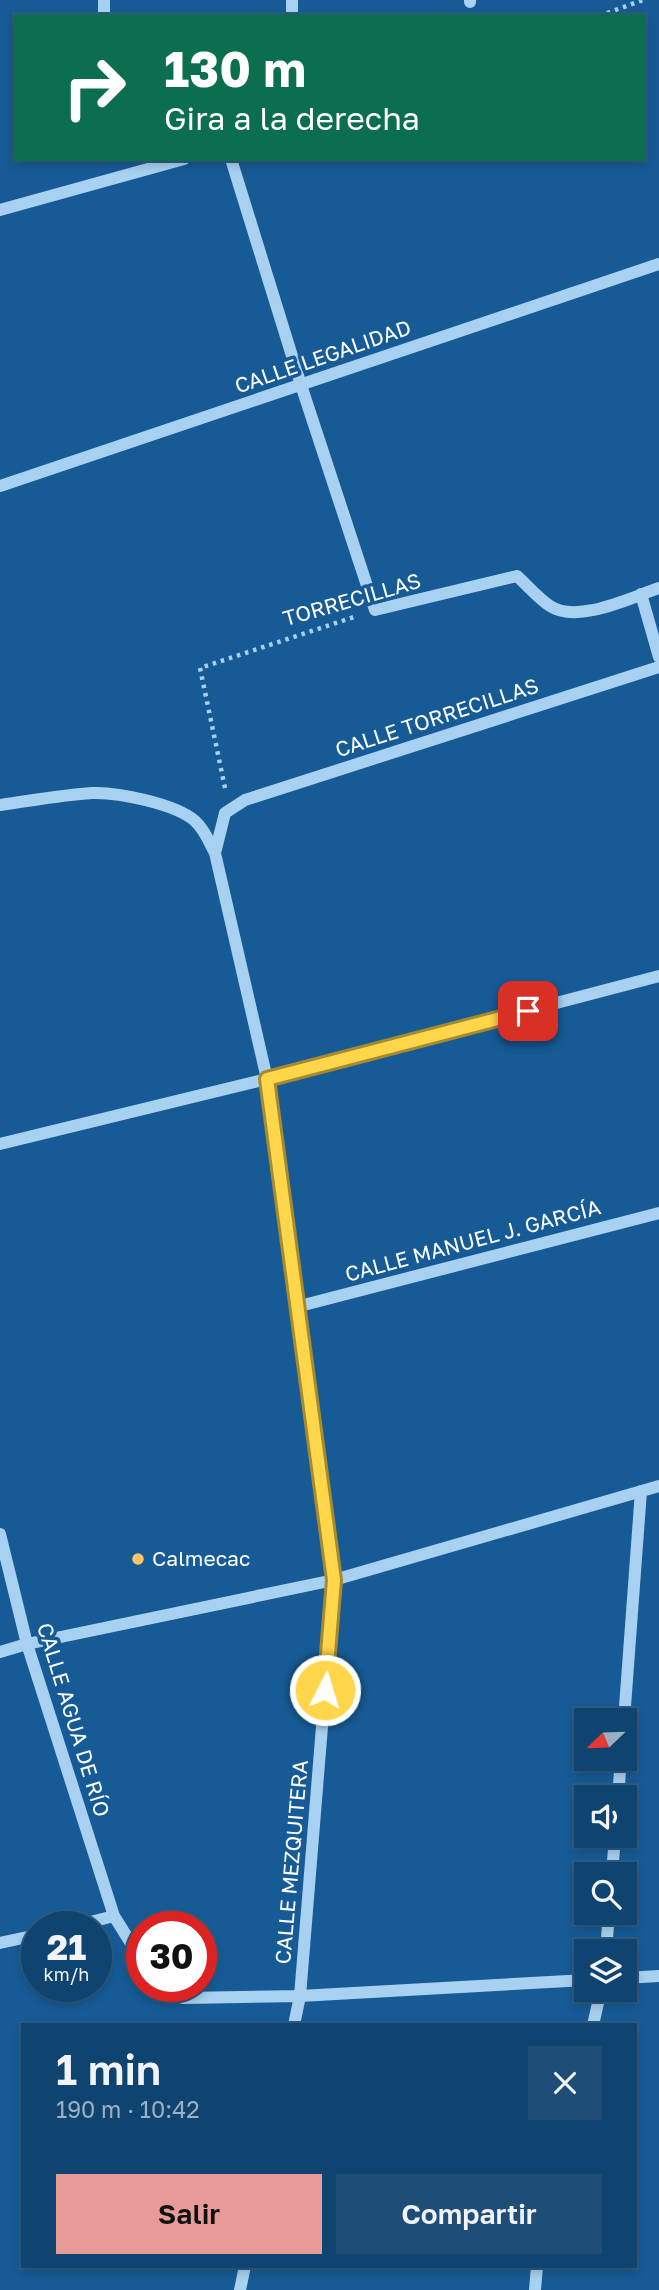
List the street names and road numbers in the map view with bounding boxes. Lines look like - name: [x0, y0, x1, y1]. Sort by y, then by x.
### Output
- street label: CALLE LEGALIDAD: [231, 314, 414, 398]
- street label: TORRECILLAS: [280, 567, 424, 631]
- street label: CALLE TORRECILLAS: [332, 672, 542, 762]
- street label: CALLE MANUEL J. GARCÍA: [342, 1193, 603, 1287]
- street label: CALLE AGUA DE RÍO: [32, 1620, 116, 1820]
- street label: CALLE MEZQUITERA: [269, 1759, 313, 1965]

